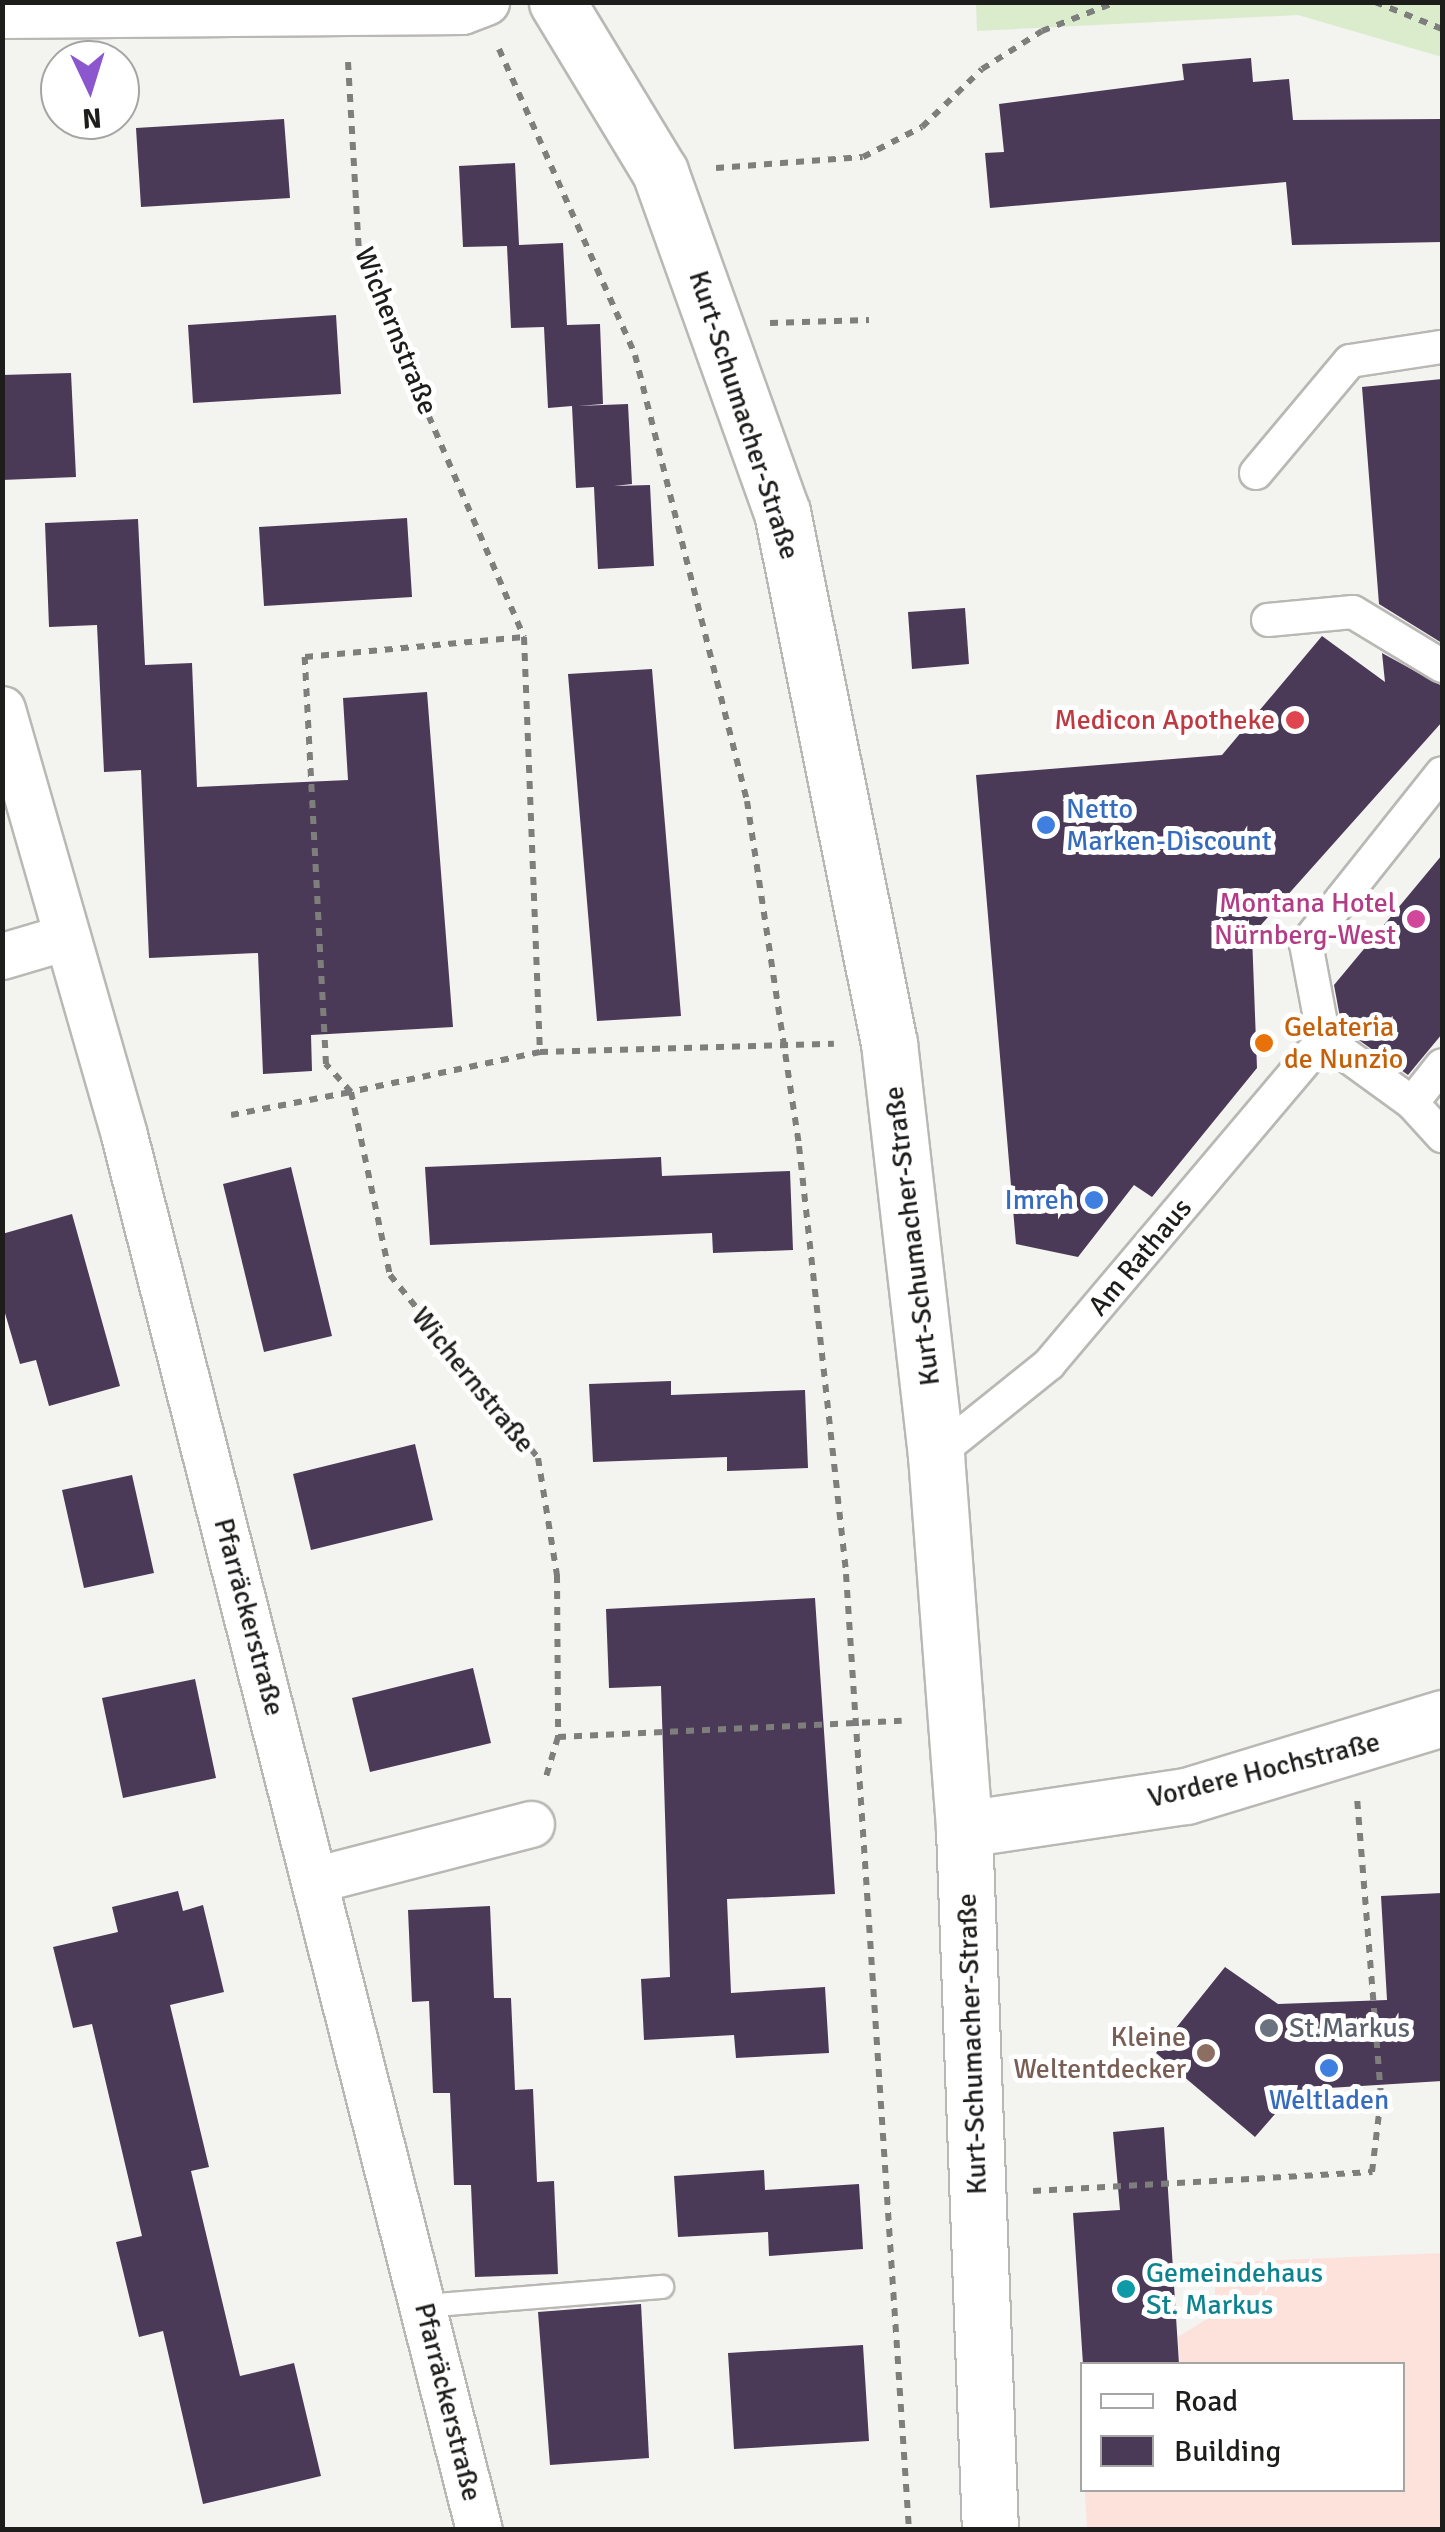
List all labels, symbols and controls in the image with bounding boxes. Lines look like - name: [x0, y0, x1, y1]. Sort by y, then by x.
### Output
- north arrow: [40, 40, 140, 140]
- text: N: [81, 100, 103, 136]
- street label: Wichernstraße: [347, 242, 445, 420]
- street label: Kurt-Schumacher-Straße: [681, 266, 807, 564]
- place label: Medicon Apotheke: [1054, 703, 1275, 737]
- marker: Medicon Apotheke: [1284, 709, 1306, 731]
- place label: Netto Marken-Discount: [1066, 792, 1272, 858]
- marker: Netto Marken-Discount: [1035, 814, 1057, 836]
- place label: Montana Hotel Nürnberg-West: [1214, 886, 1396, 952]
- marker: Montana Hotel Nürnberg-West: [1405, 908, 1427, 930]
- place label: Gelateria de Nunzio: [1284, 1010, 1403, 1076]
- marker: Gelateria de Nunzio: [1253, 1032, 1275, 1054]
- street label: Kurt-Schumacher-Straße: [877, 1084, 947, 1388]
- place label: Imreh: [1004, 1183, 1074, 1217]
- marker: Imreh: [1083, 1189, 1105, 1211]
- street label: Am Rathaus: [1081, 1191, 1199, 1323]
- street label: Wichernstraße: [404, 1301, 542, 1459]
- street label: Pfarräckerstraße: [206, 1515, 292, 1719]
- street label: Vordere Hochstraße: [1145, 1725, 1383, 1815]
- street label: Kurt-Schumacher-Straße: [950, 1893, 994, 2195]
- place label: St.Markus: [1289, 2011, 1410, 2045]
- marker: St.Markus: [1258, 2017, 1280, 2039]
- place label: Kleine Weltentdecker: [1013, 2020, 1186, 2086]
- marker: Kleine Weltentdecker: [1195, 2042, 1217, 2064]
- marker: Weltladen: [1318, 2057, 1340, 2079]
- place label: Weltladen: [1269, 2083, 1389, 2117]
- place label: Gemeindehaus St. Markus: [1146, 2256, 1323, 2322]
- marker: Gemeindehaus St. Markus: [1115, 2278, 1137, 2300]
- street label: Pfarräckerstraße: [407, 2299, 489, 2505]
- legend: [1080, 2362, 1405, 2492]
- text: Road: [1174, 2383, 1238, 2420]
- text: Building: [1174, 2433, 1281, 2470]

